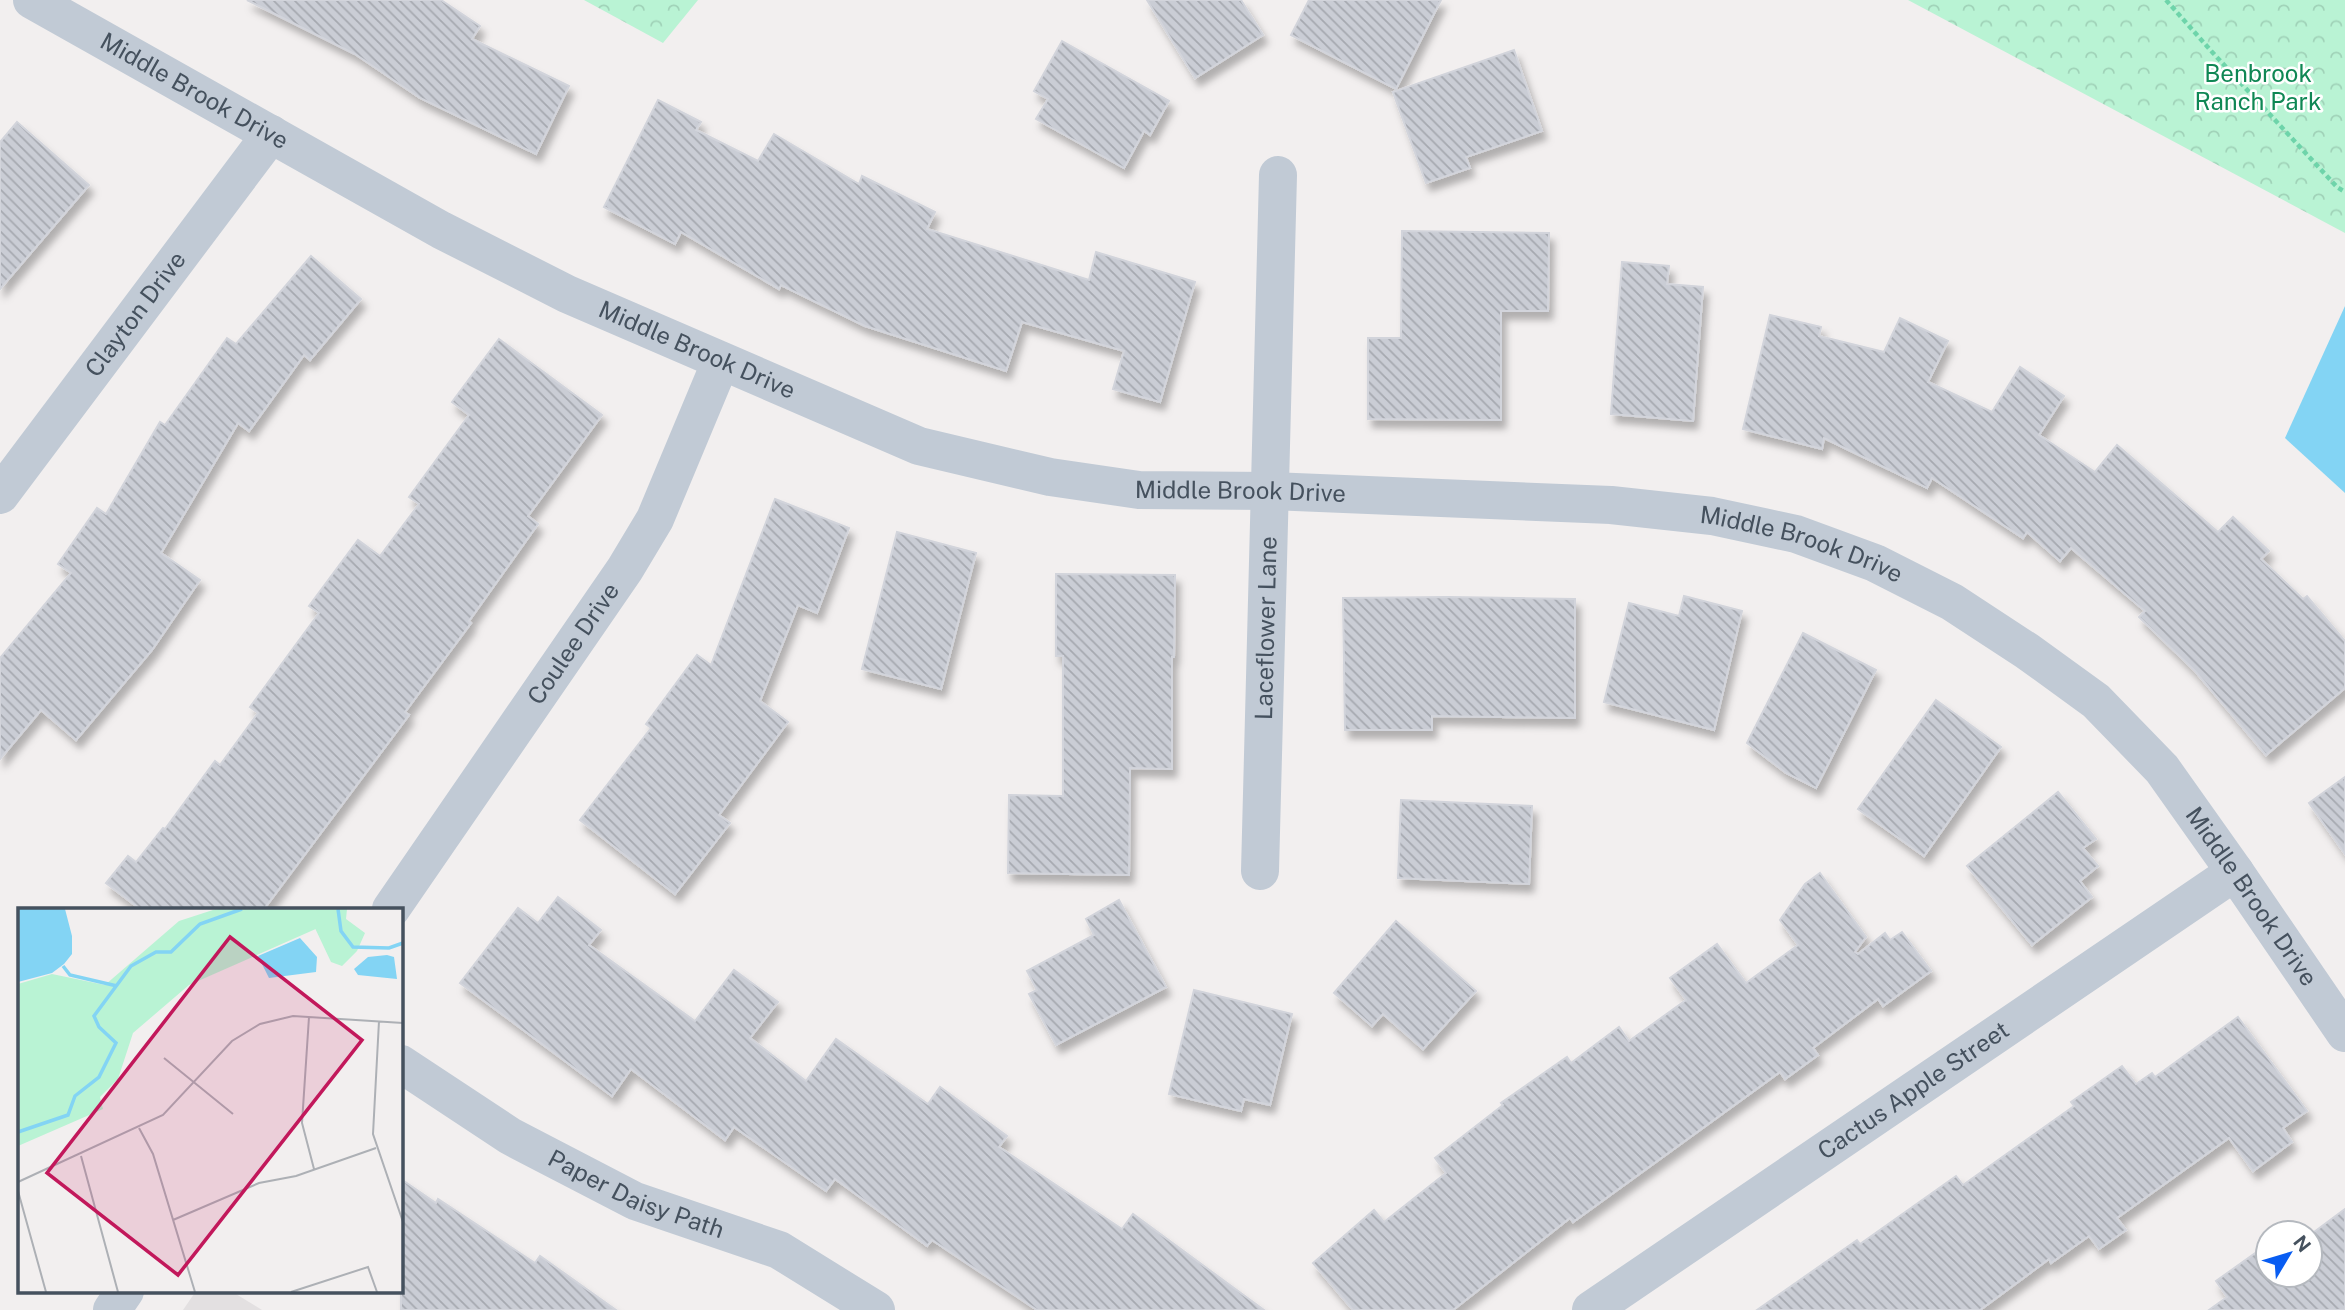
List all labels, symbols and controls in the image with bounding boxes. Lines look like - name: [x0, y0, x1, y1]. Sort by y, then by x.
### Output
- street label: Middle Brook Drive: [96, 26, 294, 154]
- park label: Benbrook Ranch Park: [2195, 59, 2321, 115]
- street label: Clayton Drive: [79, 246, 191, 382]
- street label: Middle Brook Drive: [595, 294, 800, 404]
- street label: Middle Brook Drive: [1135, 475, 1347, 507]
- street label: Middle Brook Drive: [1699, 500, 1908, 588]
- street label: Laceflower Lane: [1249, 536, 1282, 720]
- street label: Coulee Drive: [521, 577, 624, 709]
- street label: Middle Brook Drive: [2180, 801, 2324, 991]
- inset map: [18, 908, 402, 1292]
- street label: Cactus Apple Street: [1812, 1015, 2014, 1165]
- street label: Paper Daisy Path: [544, 1143, 728, 1243]
- north arrow: [2254, 1219, 2324, 1289]
- text: N: [2289, 1231, 2316, 1256]

